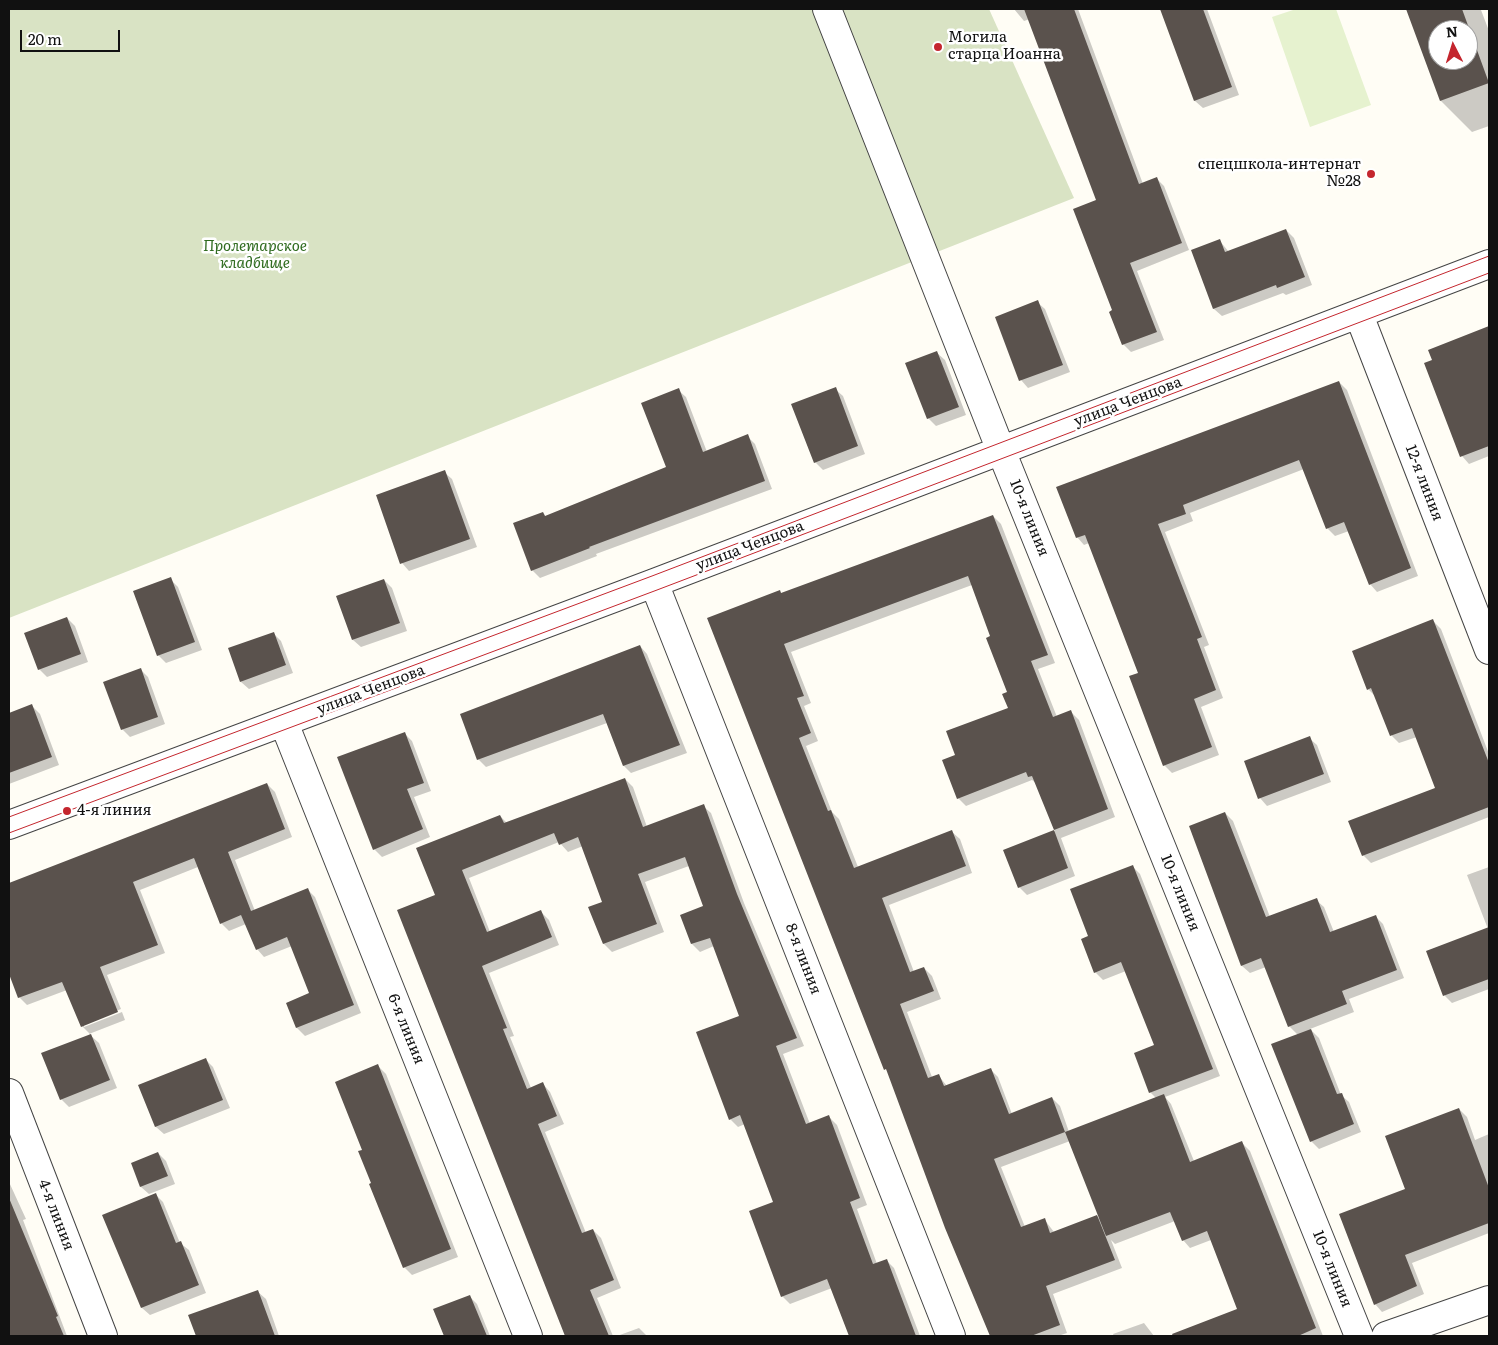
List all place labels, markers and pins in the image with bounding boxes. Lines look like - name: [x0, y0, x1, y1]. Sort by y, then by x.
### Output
- place label: Могила старца Иоанна: [948, 29, 1061, 64]
- marker: Могила старца Иоанна: [932, 41, 944, 53]
- place label: спецшкола-интернат №28: [1198, 156, 1361, 191]
- marker: спецшкола-интернат №28: [1365, 168, 1377, 180]
- place label: 4-я линия: [77, 802, 152, 820]
- marker: 4-я линия: [61, 805, 73, 817]

